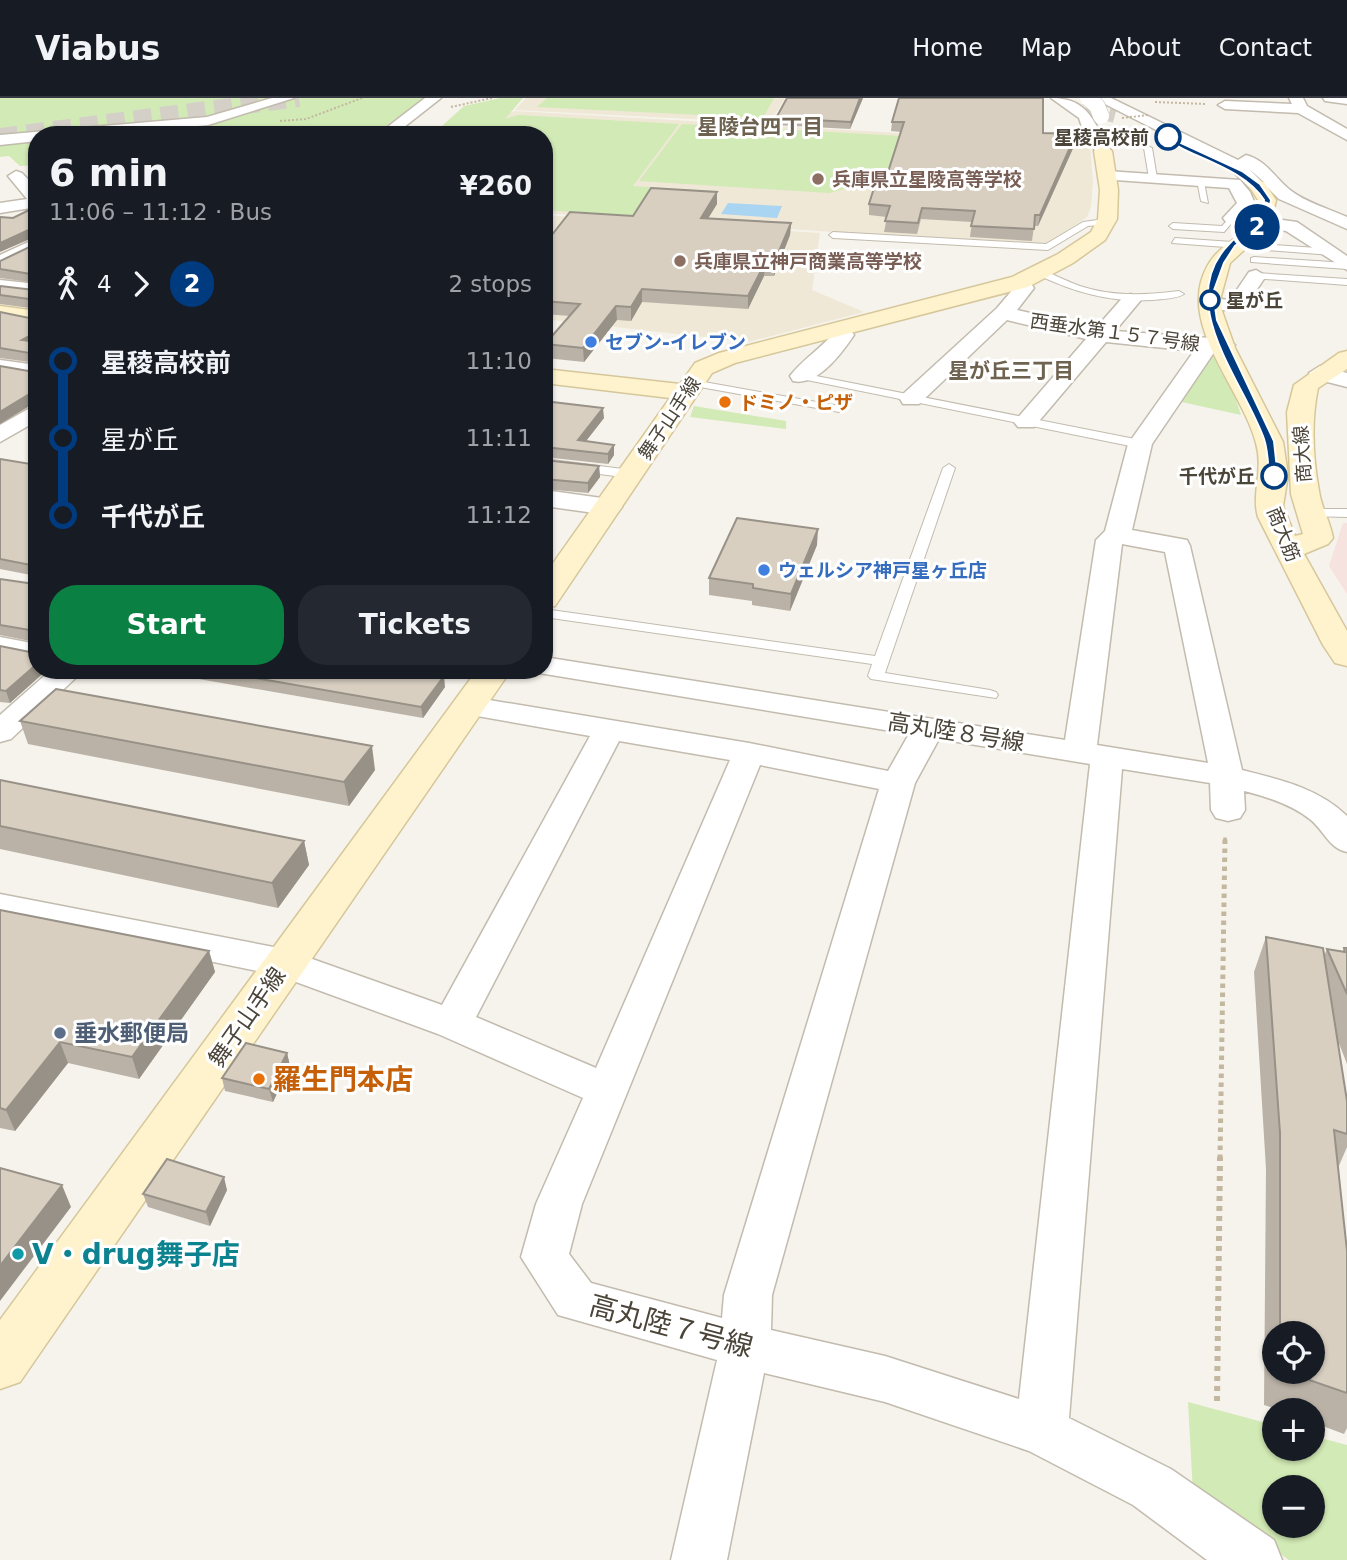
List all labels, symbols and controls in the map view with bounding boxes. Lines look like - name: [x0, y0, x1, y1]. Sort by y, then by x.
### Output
- text: Viabus: [35, 29, 160, 68]
- text: Home: [912, 34, 983, 62]
- text: Map: [1021, 34, 1072, 62]
- text: About: [1110, 34, 1181, 62]
- text: Contact: [1219, 34, 1312, 62]
- district label: 星陵台四丁目: [697, 115, 823, 139]
- marker: 星稜高校前: [1155, 124, 1181, 150]
- place label: 星稜高校前: [1054, 126, 1149, 148]
- text: 6 min: [49, 151, 168, 195]
- place label: 兵庫県立星陵高等学校: [832, 168, 1022, 190]
- text: ¥260: [460, 171, 532, 201]
- marker: 兵庫県立星陵高等学校: [810, 171, 826, 187]
- text: 11:06 – 11:12 · Bus: [49, 199, 272, 225]
- line badge: 2: [1234, 204, 1280, 250]
- text: 2: [1249, 213, 1265, 241]
- place label: 兵庫県立神戸商業高等学校: [694, 250, 922, 272]
- marker: 兵庫県立神戸商業高等学校: [672, 253, 688, 269]
- icon: walk: [49, 265, 87, 303]
- icon: forward: [122, 265, 160, 303]
- text: 2: [184, 270, 200, 298]
- text: 4: [97, 271, 112, 297]
- text: 2 stops: [448, 271, 532, 297]
- place label: 星が丘: [1226, 289, 1283, 311]
- marker: 星が丘: [1200, 290, 1220, 310]
- street label: 西垂水第１５７号線: [1029, 309, 1201, 355]
- place label: セブン-イレブン: [605, 331, 746, 353]
- marker: セブン-イレブン: [583, 334, 599, 350]
- text: 星稜高校前: [101, 348, 231, 378]
- text: 11:10: [466, 348, 532, 374]
- district label: 星が丘三丁目: [948, 359, 1074, 383]
- street label: 舞子山手線: [633, 372, 705, 464]
- place label: ドミノ・ピザ: [739, 391, 853, 413]
- marker: ドミノ・ピザ: [717, 394, 733, 410]
- text: 星が丘: [101, 425, 179, 455]
- text: 11:11: [466, 425, 532, 451]
- street label: 商大線: [1289, 425, 1315, 483]
- marker: 千代が丘: [1261, 463, 1287, 489]
- place label: 千代が丘: [1179, 465, 1255, 487]
- text: 千代が丘: [101, 502, 205, 532]
- text: 11:12: [466, 502, 532, 528]
- street label: 商大筋: [1263, 503, 1305, 565]
- place label: ウェルシア神戸星ヶ丘店: [778, 559, 987, 581]
- marker: ウェルシア神戸星ヶ丘店: [756, 562, 772, 578]
- button: Start: [49, 585, 284, 665]
- button: Tickets: [298, 585, 532, 665]
- street label: 高丸陸８号線: [886, 708, 1026, 756]
- street label: 舞子山手線: [203, 962, 291, 1072]
- place label: 垂水郵便局: [74, 1020, 189, 1046]
- marker: 垂水郵便局: [52, 1025, 68, 1041]
- place label: 羅生門本店: [273, 1063, 413, 1096]
- marker: 羅生門本店: [251, 1071, 267, 1087]
- place label: V・drug舞子店: [32, 1238, 240, 1271]
- marker: V・drug舞子店: [10, 1246, 26, 1262]
- street label: 高丸陸７号線: [586, 1288, 756, 1364]
- map controls: [1262, 1321, 1325, 1538]
- button: locate: [1262, 1321, 1325, 1384]
- button: +: [1262, 1398, 1325, 1461]
- button: −: [1262, 1475, 1325, 1538]

